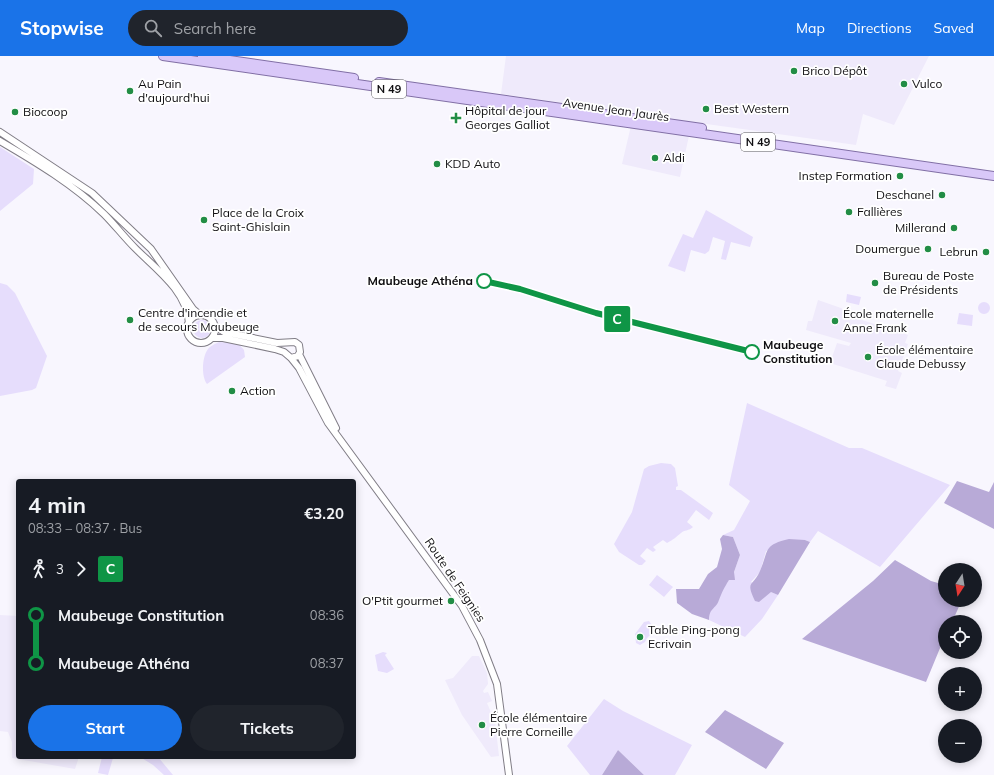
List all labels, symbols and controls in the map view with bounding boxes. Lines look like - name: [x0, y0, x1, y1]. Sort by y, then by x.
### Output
- search box: [128, 10, 408, 46]
- text: Stopwise: [20, 16, 104, 40]
- icon: search: [142, 17, 164, 39]
- text: Search here: [174, 19, 256, 38]
- text: Map: [796, 19, 825, 37]
- text: Directions: [847, 19, 912, 37]
- text: Saved: [934, 19, 974, 37]
- place label: Brico Dépôt: [802, 63, 867, 78]
- marker: Brico Dépôt: [789, 66, 799, 76]
- place label: Au Pain d'aujourd'hui: [138, 76, 210, 105]
- place label: Vulco: [912, 76, 942, 91]
- marker: Vulco: [899, 79, 909, 89]
- road number: N 49: [372, 80, 406, 98]
- marker: Au Pain d'aujourd'hui: [125, 86, 135, 96]
- street label: Avenue Jean Jaurès: [562, 95, 670, 124]
- place label: Best Western: [714, 101, 789, 116]
- place label: Hôpital de jour Georges Galliot: [465, 103, 550, 132]
- place label: Biocoop: [23, 104, 68, 119]
- marker: Best Western: [701, 104, 711, 114]
- marker: Biocoop: [10, 107, 20, 117]
- marker: Hôpital de jour Georges Galliot: [450, 112, 462, 124]
- road number: N 49: [741, 133, 775, 151]
- place label: Aldi: [663, 150, 685, 165]
- marker: Aldi: [650, 153, 660, 163]
- place label: KDD Auto: [445, 156, 501, 171]
- marker: KDD Auto: [432, 159, 442, 169]
- place label: Instep Formation: [799, 168, 892, 183]
- marker: Instep Formation: [895, 171, 905, 181]
- place label: Deschanel: [876, 187, 934, 202]
- marker: Deschanel: [937, 190, 947, 200]
- place label: Fallières: [857, 204, 903, 219]
- place label: Place de la Croix Saint-Ghislain: [212, 205, 305, 234]
- marker: Fallières: [844, 207, 854, 217]
- marker: Place de la Croix Saint-Ghislain: [199, 215, 209, 225]
- place label: Millerand: [895, 220, 946, 235]
- marker: Millerand: [949, 223, 959, 233]
- place label: Doumergue: [855, 241, 920, 256]
- marker: Doumergue: [923, 244, 933, 254]
- place label: Lebrun: [939, 244, 978, 259]
- marker: Lebrun: [981, 247, 991, 257]
- place label: Bureau de Poste de Présidents: [883, 268, 974, 297]
- place label: Maubeuge Athéna: [368, 273, 473, 288]
- marker: Maubeuge Athéna: [476, 273, 492, 289]
- marker: Bureau de Poste de Présidents: [870, 278, 880, 288]
- place label: Centre d'incendie et de secours Maubeuge: [138, 305, 259, 334]
- line badge: C: [604, 306, 630, 332]
- place label: École maternelle Anne Frank: [843, 306, 934, 335]
- text: C: [612, 310, 622, 328]
- marker: Centre d'incendie et de secours Maubeuge: [125, 315, 135, 325]
- marker: École maternelle Anne Frank: [830, 316, 840, 326]
- place label: Maubeuge Constitution: [763, 337, 833, 366]
- place label: École élémentaire Claude Debussy: [876, 342, 973, 371]
- marker: Maubeuge Constitution: [744, 344, 760, 360]
- marker: École élémentaire Claude Debussy: [863, 352, 873, 362]
- place label: Action: [240, 383, 276, 398]
- marker: Action: [227, 386, 237, 396]
- text: 4 min: [28, 491, 86, 519]
- text: €3.20: [304, 504, 344, 523]
- text: 08:33 – 08:37 · Bus: [28, 520, 142, 536]
- street label: Route de Feignies: [422, 535, 489, 625]
- icon: walk: [28, 558, 50, 580]
- icon: forward: [70, 558, 92, 580]
- text: C: [106, 560, 115, 578]
- text: 3: [56, 561, 64, 577]
- north arrow: [938, 563, 982, 607]
- map controls: [938, 563, 982, 763]
- place label: O'Ptit gourmet: [362, 593, 443, 608]
- marker: O'Ptit gourmet: [446, 596, 456, 606]
- text: Maubeuge Constitution: [58, 606, 224, 625]
- text: 08:36: [310, 607, 344, 623]
- button: locate: [938, 615, 982, 659]
- place label: Table Ping-pong Ecrivain: [648, 622, 740, 651]
- marker: Table Ping-pong Ecrivain: [635, 632, 645, 642]
- text: Maubeuge Athéna: [58, 654, 190, 673]
- text: 08:37: [310, 655, 344, 671]
- button: +: [938, 667, 982, 711]
- button: Start: [28, 705, 182, 751]
- button: Tickets: [190, 705, 344, 751]
- place label: École élémentaire Pierre Corneille: [490, 710, 587, 739]
- button: −: [938, 719, 982, 763]
- marker: École élémentaire Pierre Corneille: [477, 720, 487, 730]

